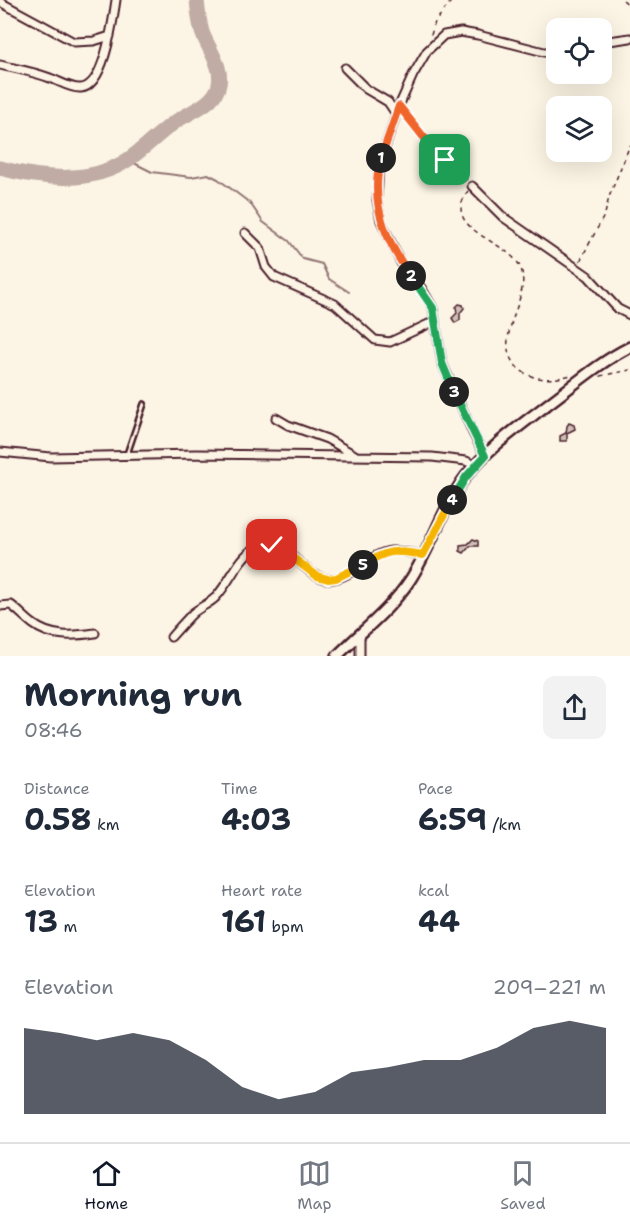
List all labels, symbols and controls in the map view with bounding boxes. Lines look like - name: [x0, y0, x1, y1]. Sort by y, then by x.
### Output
- map controls: [546, 18, 612, 162]
- button: locate: [546, 18, 612, 84]
- button: layers: [546, 96, 612, 162]
- pin: [419, 134, 470, 185]
- pin: 1: [366, 143, 396, 173]
- icon: arrive: [428, 143, 461, 176]
- text: 1: [377, 147, 385, 168]
- pin: 2: [396, 261, 426, 291]
- text: 2: [405, 265, 417, 286]
- pin: 3: [439, 377, 469, 407]
- text: 3: [448, 381, 460, 402]
- pin: 4: [437, 485, 467, 515]
- text: 4: [446, 489, 458, 510]
- pin: [246, 519, 297, 570]
- icon: check: [255, 528, 288, 561]
- pin: 5: [348, 550, 378, 580]
- text: 5: [358, 554, 368, 575]
- text: Morning run: [24, 672, 242, 717]
- button: share: [543, 676, 606, 739]
- text: 08:46: [24, 717, 83, 743]
- text: Distance: [24, 778, 90, 799]
- text: Time: [221, 778, 258, 799]
- text: Pace: [418, 778, 453, 799]
- text: 0.58: [24, 799, 91, 840]
- text: 4:03: [221, 799, 291, 840]
- text: 6:59: [418, 799, 487, 840]
- text: km: [91, 814, 120, 835]
- text: /km: [487, 814, 521, 835]
- text: Elevation: [24, 880, 96, 901]
- text: Heart rate: [221, 880, 303, 901]
- text: kcal: [418, 880, 449, 901]
- text: 13: [24, 901, 58, 942]
- text: 161: [221, 901, 266, 942]
- text: 44: [418, 901, 460, 942]
- text: m: [58, 916, 77, 937]
- text: bpm: [266, 916, 304, 937]
- text: Elevation: [24, 974, 114, 1000]
- text: 209–221 m: [493, 974, 606, 1000]
- tab: Home: [84, 1157, 128, 1214]
- tab: Map: [297, 1157, 331, 1214]
- tab: Saved: [500, 1157, 546, 1214]

